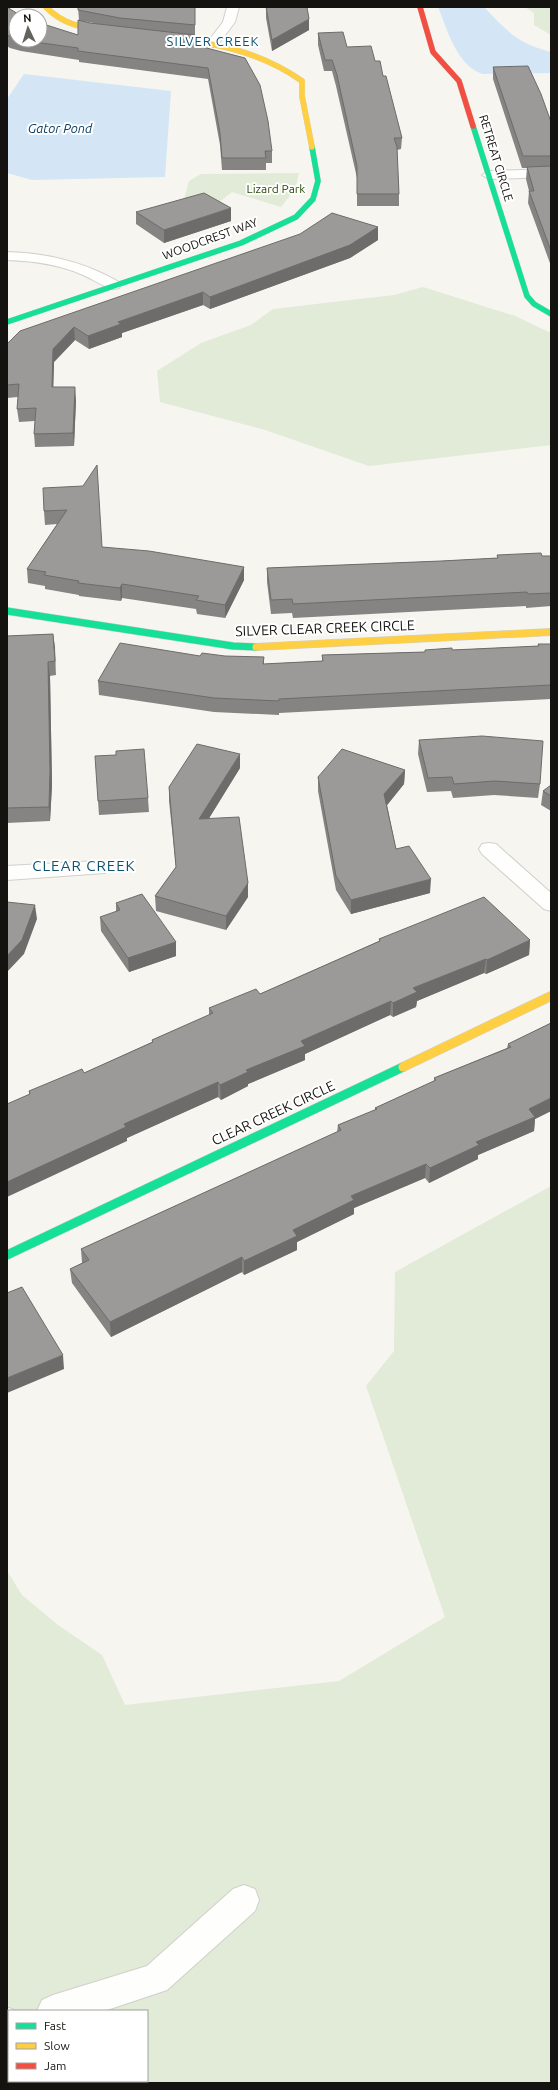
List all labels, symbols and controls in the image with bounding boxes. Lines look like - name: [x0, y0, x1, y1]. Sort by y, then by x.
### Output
- north arrow: [8, 8, 48, 48]
- text: N: [23, 12, 32, 24]
- district label: SILVER CREEK: [167, 34, 259, 48]
- street label: RETREAT CIRCLE: [477, 113, 516, 203]
- water label: Gator Pond: [28, 121, 93, 135]
- park label: Lizard Park: [247, 182, 305, 195]
- street label: WOODCREST WAY: [160, 215, 259, 262]
- street label: SILVER CLEAR CREEK CIRCLE: [235, 617, 415, 639]
- district label: CLEAR CREEK: [32, 857, 136, 874]
- street label: CLEAR CREEK CIRCLE: [209, 1077, 337, 1149]
- legend: [8, 2010, 148, 2082]
- text: Fast: [44, 2019, 66, 2032]
- text: Slow: [44, 2039, 70, 2052]
- text: Jam: [44, 2059, 66, 2072]

